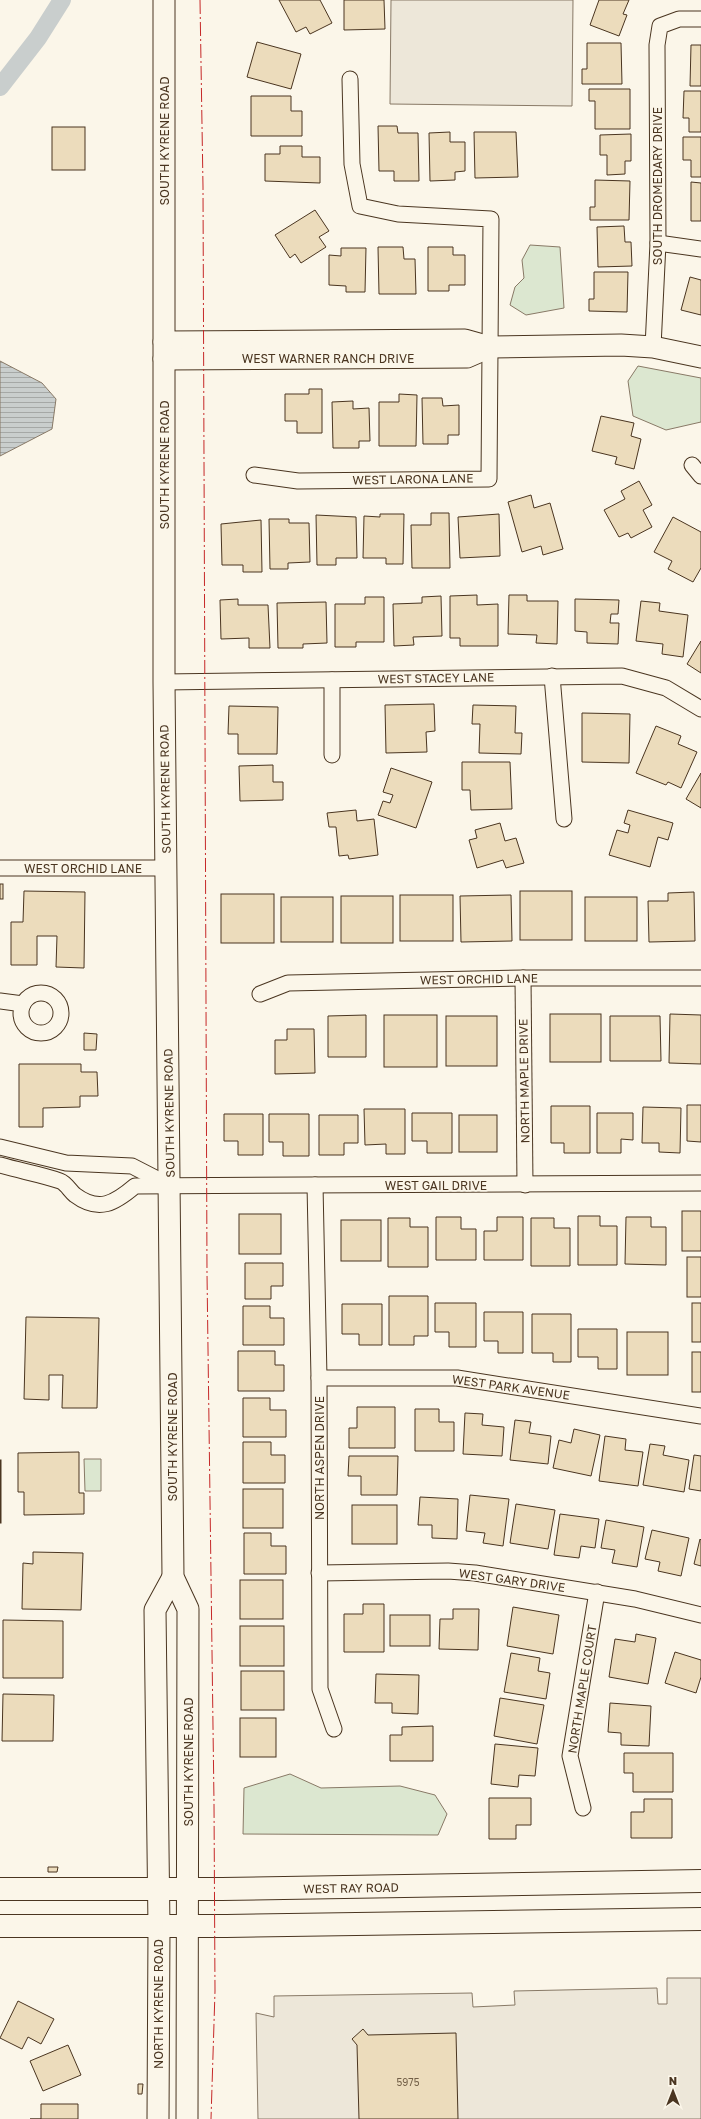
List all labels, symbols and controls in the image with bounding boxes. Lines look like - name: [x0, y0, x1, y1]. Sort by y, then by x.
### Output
- street label: SOUTH KYRENE ROAD: [157, 76, 172, 206]
- street label: SOUTH DROMEDARY DRIVE: [650, 107, 665, 265]
- street label: WEST WARNER RANCH DRIVE: [242, 351, 414, 366]
- street label: SOUTH KYRENE ROAD: [157, 400, 172, 530]
- street label: WEST LARONA LANE: [352, 470, 474, 488]
- street label: WEST STACEY LANE: [378, 669, 494, 687]
- street label: SOUTH KYRENE ROAD: [156, 724, 174, 854]
- street label: WEST ORCHID LANE: [24, 861, 142, 876]
- street label: WEST ORCHID LANE: [420, 970, 538, 988]
- street label: NORTH MAPLE DRIVE: [515, 1019, 533, 1143]
- street label: SOUTH KYRENE ROAD: [160, 1048, 178, 1178]
- street label: WEST GAIL DRIVE: [385, 1178, 487, 1193]
- street label: WEST PARK AVENUE: [451, 1371, 571, 1403]
- street label: SOUTH KYRENE ROAD: [165, 1372, 180, 1502]
- street label: NORTH ASPEN DRIVE: [312, 1396, 327, 1520]
- street label: WEST GARY DRIVE: [458, 1565, 566, 1595]
- street label: NORTH MAPLE COURT: [564, 1623, 600, 1755]
- street label: SOUTH KYRENE ROAD: [181, 1697, 196, 1827]
- street label: WEST RAY ROAD: [303, 1880, 399, 1896]
- street label: NORTH KYRENE ROAD: [151, 1939, 166, 2069]
- north arrow: [653, 2071, 693, 2111]
- text: N: [669, 2074, 677, 2087]
- house number: 5975: [397, 2076, 420, 2088]

